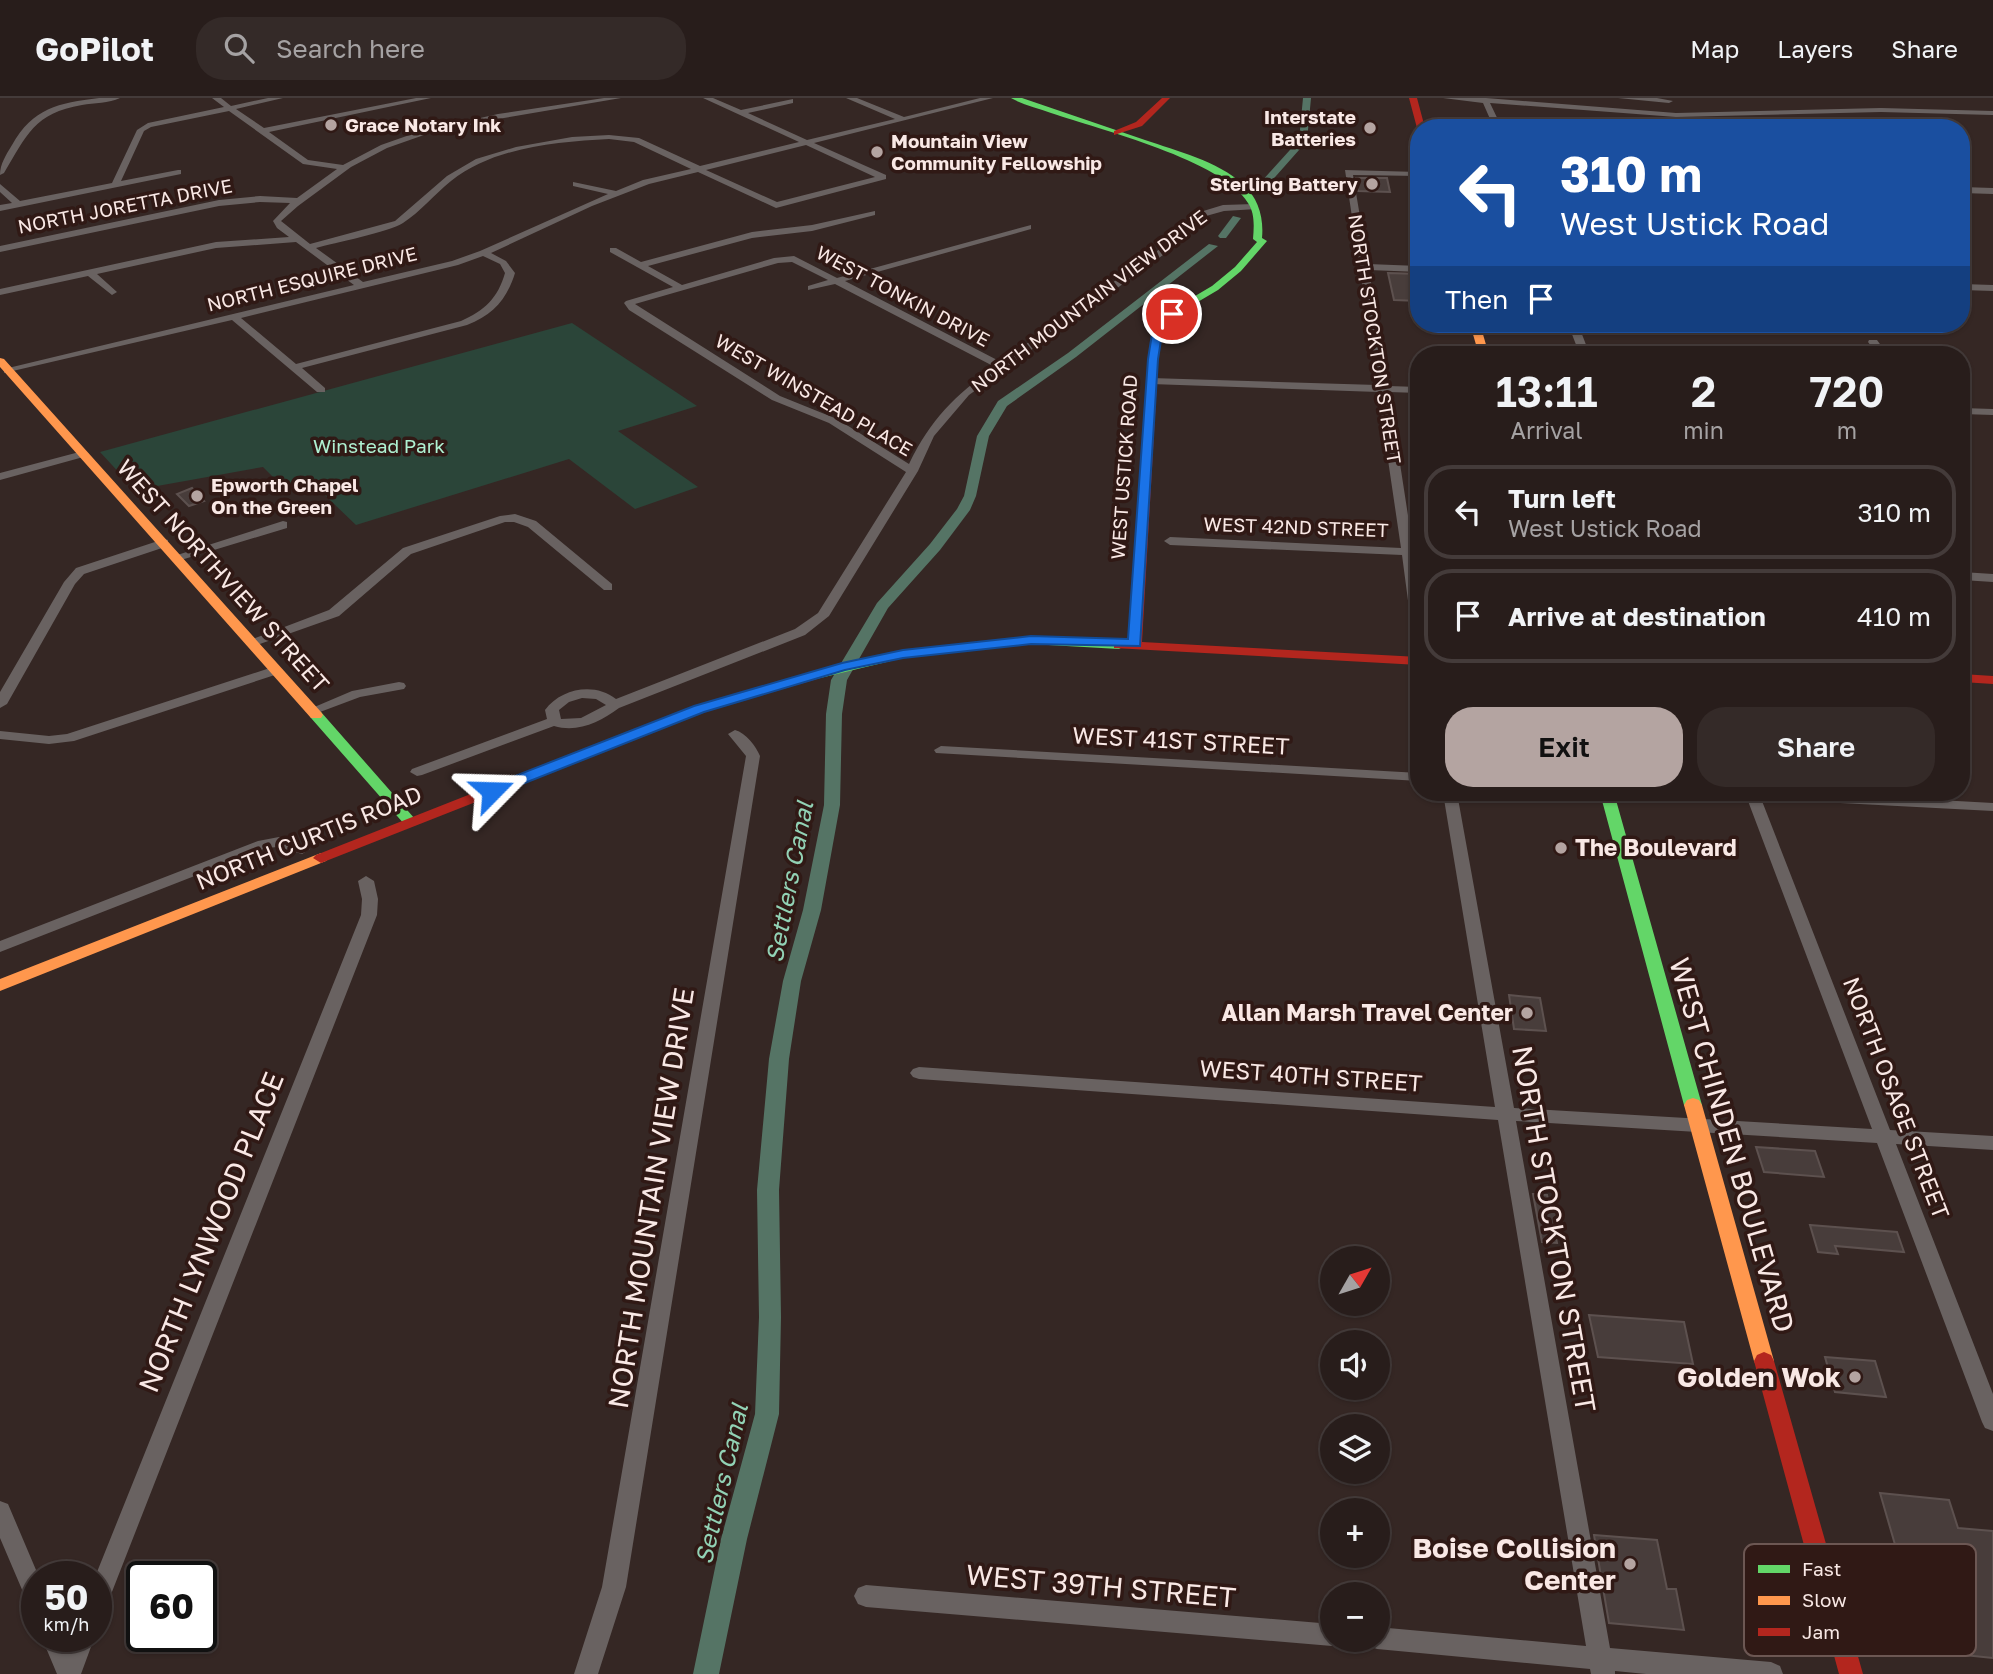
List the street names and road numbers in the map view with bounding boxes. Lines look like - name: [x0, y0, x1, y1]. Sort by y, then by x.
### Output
- street label: NORTH JORETTA DRIVE: [16, 173, 234, 238]
- street label: NORTH MOUNTAIN VIEW DRIVE: [966, 205, 1211, 397]
- street label: NORTH STOCKTON STREET: [1344, 213, 1407, 465]
- street label: WEST TONKIN DRIVE: [813, 240, 994, 351]
- street label: NORTH ESQUIRE DRIVE: [204, 241, 419, 316]
- street label: WEST WINSTEAD PLACE: [712, 329, 917, 460]
- street label: WEST USTICK ROAD: [1106, 374, 1141, 560]
- street label: WEST NORTHVIEW STREET: [112, 453, 336, 698]
- street label: WEST 42ND STREET: [1203, 512, 1389, 541]
- street label: WEST 41ST STREET: [1072, 720, 1290, 760]
- street label: NORTH CURTIS ROAD: [192, 779, 426, 895]
- street label: WEST CHINDEN BOULEVARD: [1663, 954, 1802, 1336]
- street label: NORTH OSAGE STREET: [1838, 973, 1956, 1223]
- street label: NORTH MOUNTAIN VIEW DRIVE: [601, 985, 700, 1411]
- street label: NORTH STOCKTON STREET: [1506, 1043, 1603, 1415]
- street label: WEST 40TH STREET: [1199, 1053, 1423, 1097]
- street label: NORTH LYNWOOD PLACE: [131, 1067, 290, 1397]
- street label: WEST 39TH STREET: [965, 1557, 1237, 1614]

